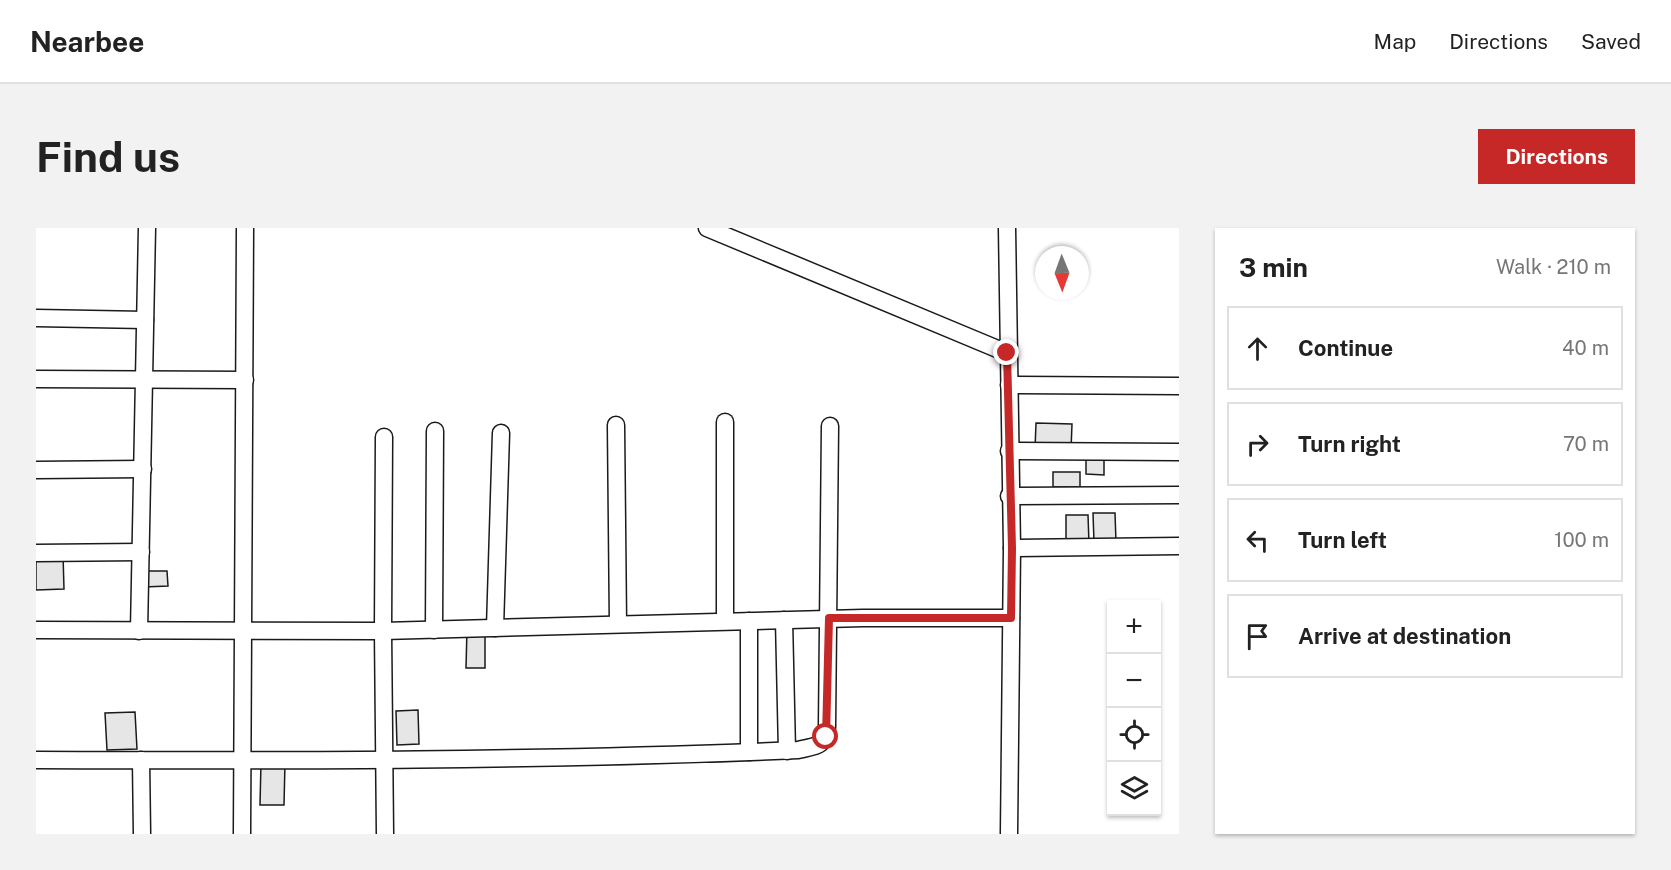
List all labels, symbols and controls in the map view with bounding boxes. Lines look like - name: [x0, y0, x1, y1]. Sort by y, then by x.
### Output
- text: Nearbee: [30, 25, 144, 58]
- text: Map: [1374, 29, 1416, 54]
- text: Directions: [1449, 29, 1548, 54]
- text: Saved: [1581, 29, 1641, 54]
- button: Directions: [1478, 129, 1635, 184]
- text: Find us: [36, 132, 180, 181]
- north arrow: [1035, 246, 1089, 300]
- text: 3 min: [1239, 252, 1308, 283]
- text: Walk · 210 m: [1496, 255, 1611, 279]
- icon: ahead: [1241, 332, 1274, 365]
- text: Continue: [1298, 335, 1393, 361]
- text: 40 m: [1562, 336, 1609, 360]
- route end: [993, 339, 1019, 365]
- icon: right: [1241, 428, 1274, 461]
- text: Turn right: [1298, 431, 1401, 457]
- text: 70 m: [1563, 432, 1609, 456]
- icon: left: [1241, 524, 1274, 557]
- text: Turn left: [1298, 527, 1387, 553]
- text: 100 m: [1554, 528, 1609, 552]
- map controls: [1107, 600, 1161, 816]
- button: +: [1107, 600, 1161, 654]
- icon: arrive: [1241, 620, 1274, 653]
- text: Arrive at destination: [1298, 623, 1511, 649]
- button: −: [1107, 654, 1161, 708]
- button: locate: [1107, 708, 1161, 762]
- route start: [812, 723, 838, 749]
- button: layers: [1107, 762, 1161, 816]

